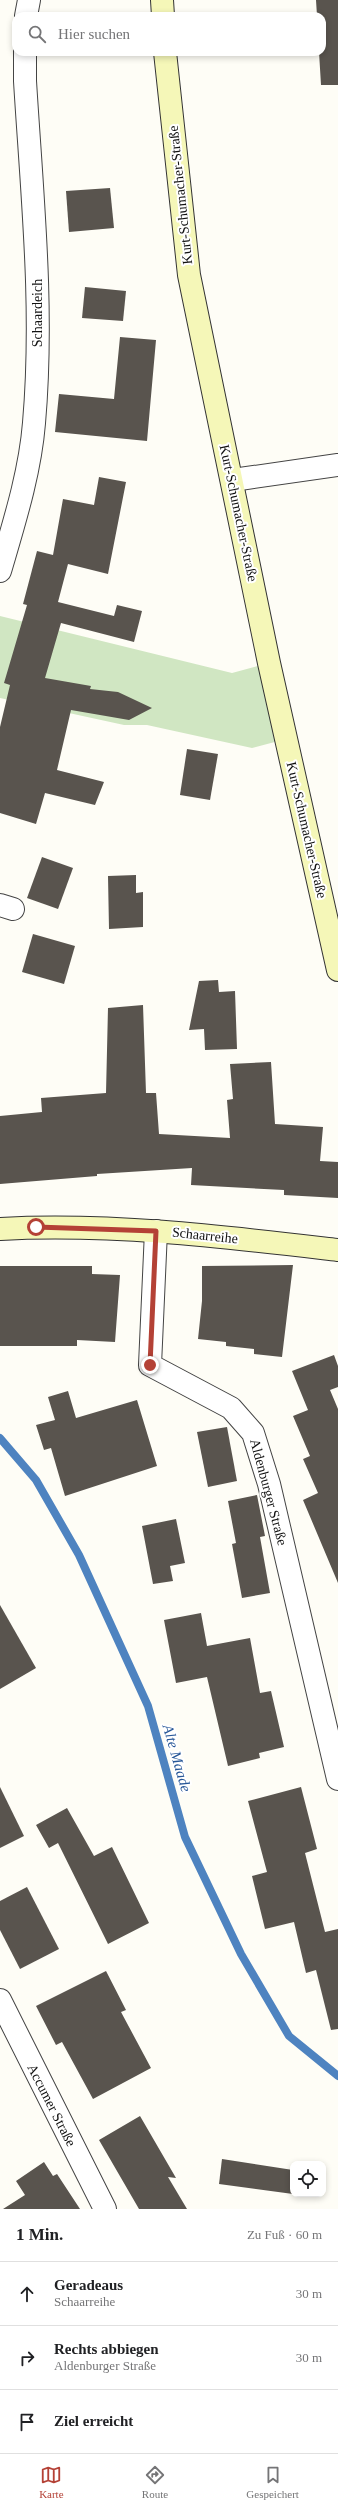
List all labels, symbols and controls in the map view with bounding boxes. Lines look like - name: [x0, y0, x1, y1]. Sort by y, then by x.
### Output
- search box: [12, 12, 326, 56]
- icon: search: [26, 23, 48, 45]
- text: Hier suchen: [58, 26, 130, 42]
- street label: Kurt-Schumacher-Straße: [166, 125, 195, 265]
- street label: Schaardeich: [30, 279, 45, 347]
- street label: Kurt-Schumacher-Straße: [217, 443, 260, 583]
- street label: Kurt-Schumacher-Straße: [283, 760, 330, 900]
- route start: [27, 1218, 45, 1236]
- street label: Schaarreihe: [171, 1225, 239, 1246]
- route end: [141, 1356, 159, 1374]
- street label: Aldenburger Straße: [247, 1437, 290, 1547]
- water label: Alte Maade: [159, 1721, 194, 1794]
- street label: Accumer Straße: [24, 2061, 79, 2149]
- map controls: [290, 2161, 326, 2197]
- button: locate: [290, 2161, 326, 2197]
- text: 1 Min.: [16, 2225, 63, 2244]
- text: Zu Fuß · 60 m: [247, 2227, 322, 2242]
- text: Geradeaus: [54, 2277, 123, 2293]
- icon: ahead: [16, 2283, 38, 2305]
- text: 30 m: [296, 2286, 322, 2301]
- text: Schaarreihe: [54, 2294, 115, 2309]
- text: Rechts abbiegen: [54, 2341, 159, 2357]
- icon: right: [16, 2347, 38, 2369]
- text: 30 m: [296, 2350, 322, 2365]
- text: Aldenburger Straße: [54, 2358, 156, 2373]
- icon: arrive: [16, 2411, 38, 2433]
- text: Ziel erreicht: [54, 2413, 133, 2429]
- tab: Karte: [39, 2464, 64, 2500]
- tab: Route: [142, 2464, 168, 2500]
- tab: Gespeichert: [246, 2464, 299, 2500]

